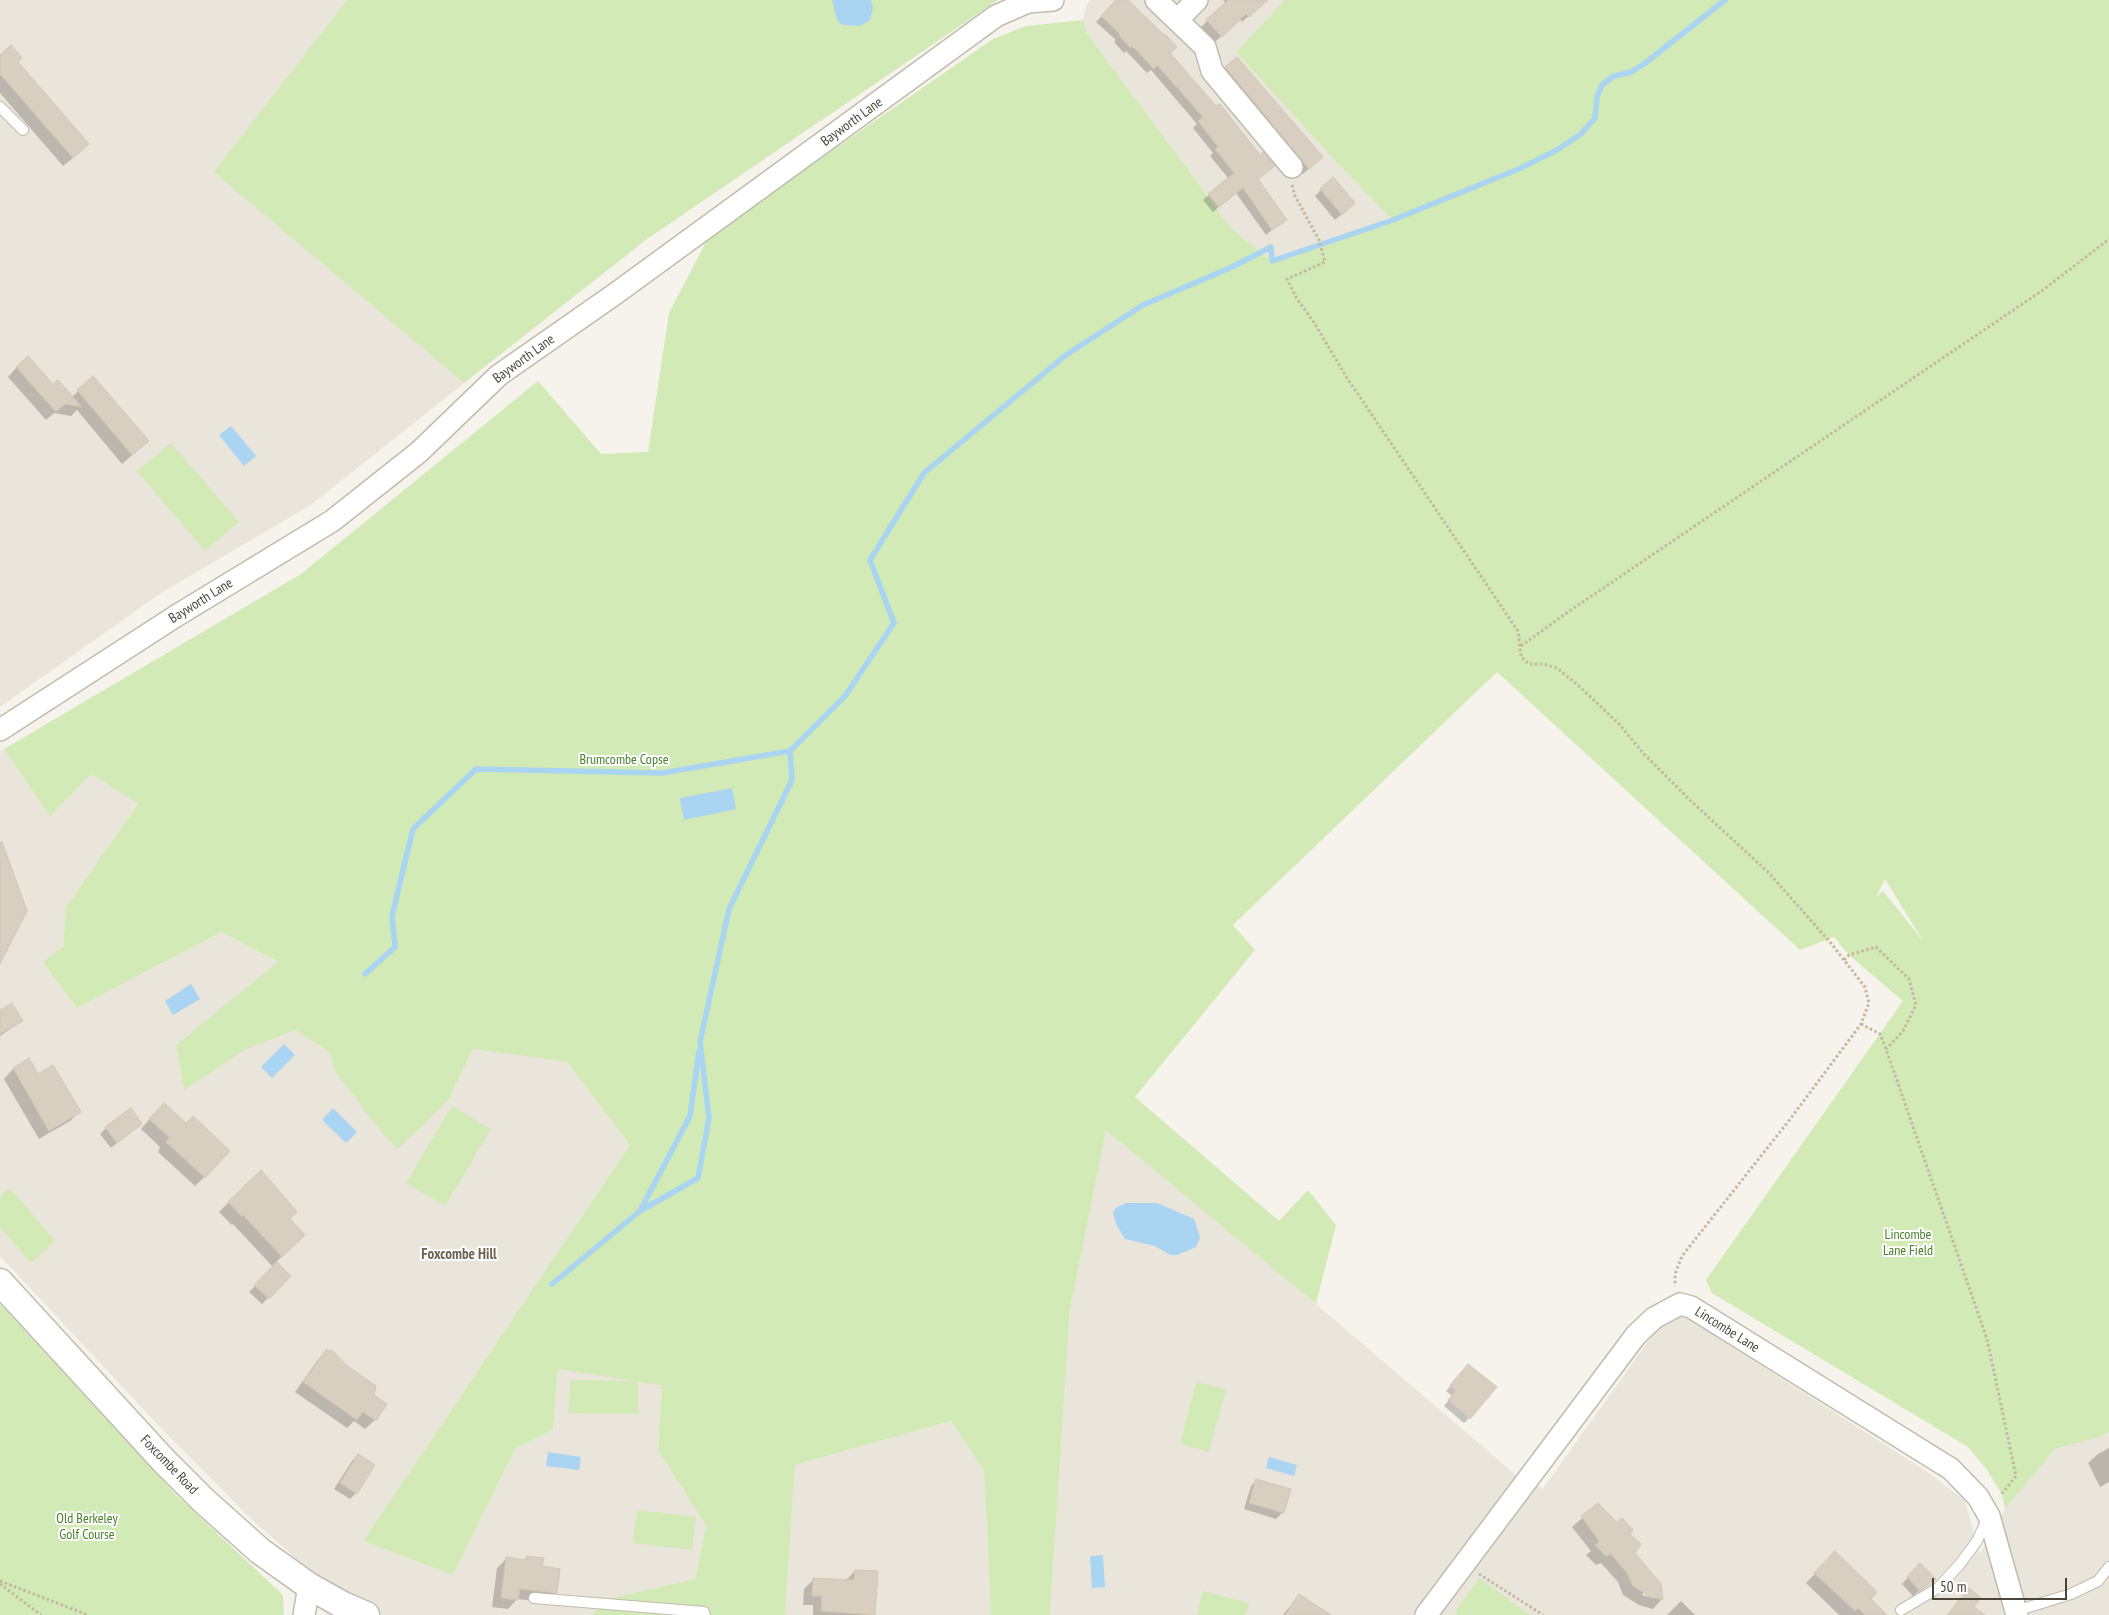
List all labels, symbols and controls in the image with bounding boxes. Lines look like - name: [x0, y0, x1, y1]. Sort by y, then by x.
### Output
- street label: Bayworth Lane: [818, 94, 886, 150]
- street label: Bayworth Lane: [490, 331, 558, 387]
- street label: Bayworth Lane: [166, 575, 236, 627]
- park label: Brumcombe Copse: [579, 752, 669, 768]
- park label: Lincombe Lane Field: [1883, 1227, 1933, 1260]
- district label: Foxcombe Hill: [421, 1246, 497, 1264]
- street label: Lincombe Lane: [1692, 1304, 1762, 1356]
- street label: Foxcombe Road: [137, 1432, 201, 1498]
- park label: Old Berkeley Golf Course: [56, 1511, 118, 1544]
- scale bar: [1934, 1568, 2069, 1600]
- text: 50 m: [1940, 1577, 1966, 1596]

